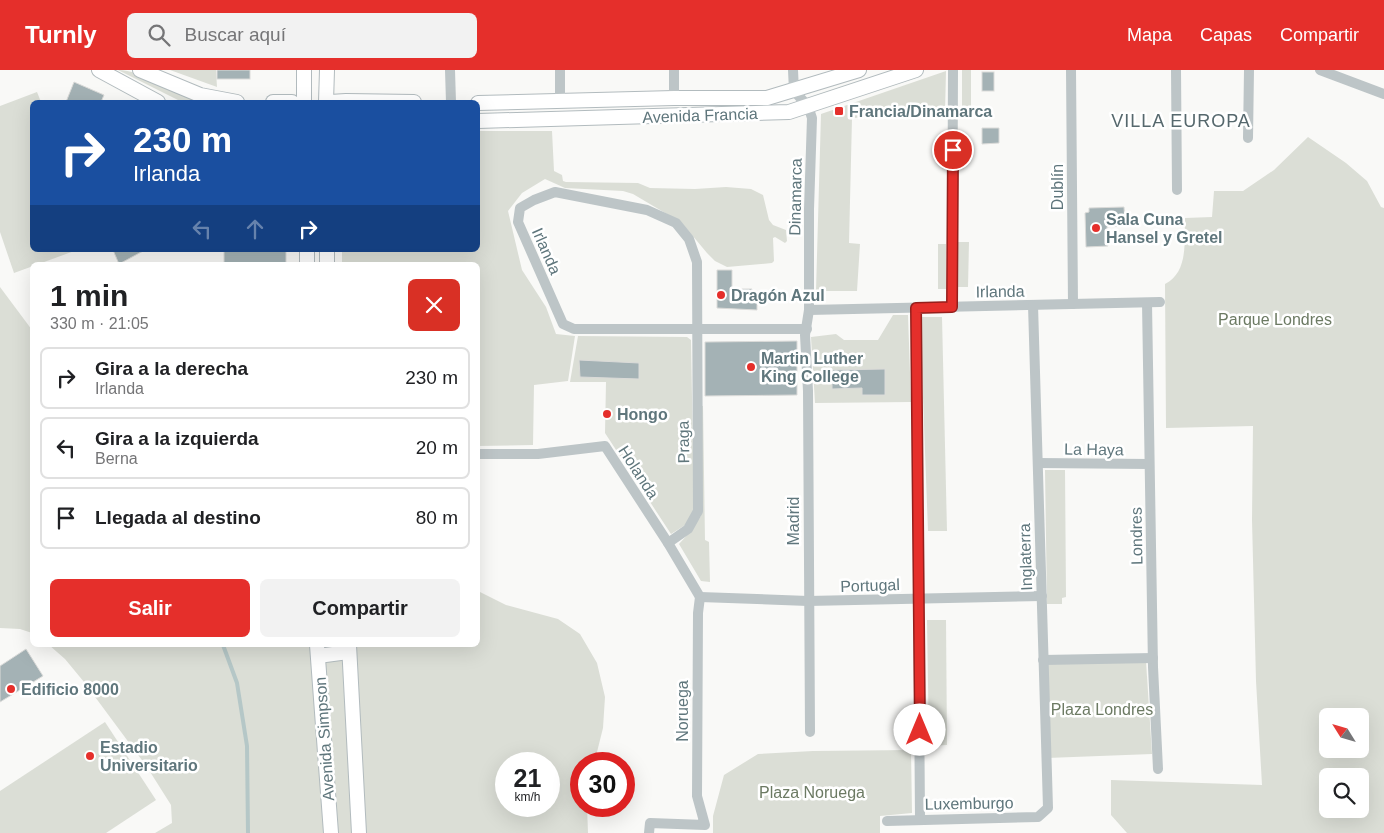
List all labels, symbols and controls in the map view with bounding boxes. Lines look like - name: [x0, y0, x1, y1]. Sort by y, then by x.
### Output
- search box: [127, 13, 477, 58]
- text: Turnly: [25, 21, 97, 48]
- icon: search: [145, 21, 173, 49]
- text: Buscar aquí: [185, 24, 286, 45]
- text: Mapa: [1127, 25, 1172, 45]
- text: Capas: [1200, 25, 1252, 45]
- text: Compartir: [1280, 25, 1359, 45]
- place label: Francia/Dinamarca: [849, 103, 992, 120]
- street label: Avenida Francia: [642, 105, 758, 126]
- marker: Francia/Dinamarca: [833, 105, 845, 117]
- district label: VILLA EUROPA: [1111, 111, 1251, 131]
- icon: right: [50, 120, 115, 185]
- text: 230 m: [133, 120, 232, 159]
- pin: [932, 129, 974, 171]
- icon: arrive: [939, 136, 967, 164]
- street label: Dinamarca: [786, 158, 805, 236]
- text: Irlanda: [133, 161, 200, 186]
- street label: Dublín: [1049, 164, 1066, 210]
- place label: Sala Cuna Hansel y Gretel: [1106, 211, 1223, 246]
- icon: left: [188, 215, 216, 243]
- icon: ahead: [241, 215, 269, 243]
- icon: right: [294, 215, 322, 243]
- marker: Sala Cuna Hansel y Gretel: [1090, 222, 1102, 234]
- street label: Irlanda: [529, 225, 564, 277]
- text: 1 min: [50, 279, 128, 312]
- button: close: [408, 279, 460, 331]
- street label: Irlanda: [975, 283, 1025, 300]
- place label: Dragón Azul: [731, 287, 825, 304]
- marker: Dragón Azul: [715, 289, 727, 301]
- park label: Parque Londres: [1218, 311, 1332, 328]
- text: 330 m · 21:05: [50, 315, 149, 332]
- place label: Martin Luther King College: [761, 350, 863, 385]
- text: Gira a la derecha: [95, 358, 248, 379]
- marker: Martin Luther King College: [745, 361, 757, 373]
- icon: right: [52, 364, 80, 392]
- text: 230 m: [405, 367, 458, 388]
- text: Irlanda: [95, 380, 144, 397]
- place label: Hongo: [617, 406, 668, 423]
- marker: Hongo: [601, 408, 613, 420]
- street label: Praga: [675, 420, 692, 463]
- text: Gira a la izquierda: [95, 428, 259, 449]
- icon: left: [52, 434, 80, 462]
- text: 20 m: [416, 437, 458, 458]
- street label: La Haya: [1064, 440, 1124, 459]
- street label: Holanda: [615, 443, 662, 502]
- text: Berna: [95, 450, 138, 467]
- street label: Madrid: [785, 497, 802, 545]
- icon: arrive: [52, 504, 80, 532]
- text: Llegada al destino: [95, 507, 261, 528]
- text: 80 m: [416, 507, 458, 528]
- street label: Londres: [1127, 507, 1146, 565]
- street label: Inglaterra: [1016, 523, 1035, 591]
- street label: Portugal: [840, 576, 900, 595]
- button: Salir: [50, 579, 250, 637]
- button: Compartir: [260, 579, 460, 637]
- street label: Avenida Simpson: [312, 676, 337, 802]
- street label: Noruega: [674, 680, 691, 742]
- place label: Edificio 8000: [21, 681, 119, 698]
- marker: Edificio 8000: [5, 683, 17, 695]
- park label: Plaza Londres: [1051, 701, 1153, 718]
- position arrow: [893, 703, 945, 755]
- north arrow: [1319, 708, 1369, 758]
- map controls: [1319, 708, 1369, 818]
- place label: Estadio Universitario: [100, 739, 198, 774]
- marker: Estadio Universitario: [84, 750, 96, 762]
- speed limit sign: 30: [570, 752, 635, 817]
- text: 21: [514, 764, 541, 792]
- button: search: [1319, 768, 1369, 818]
- park label: Plaza Noruega: [759, 784, 865, 801]
- text: km/h: [514, 790, 541, 804]
- street label: Luxemburgo: [924, 794, 1014, 813]

